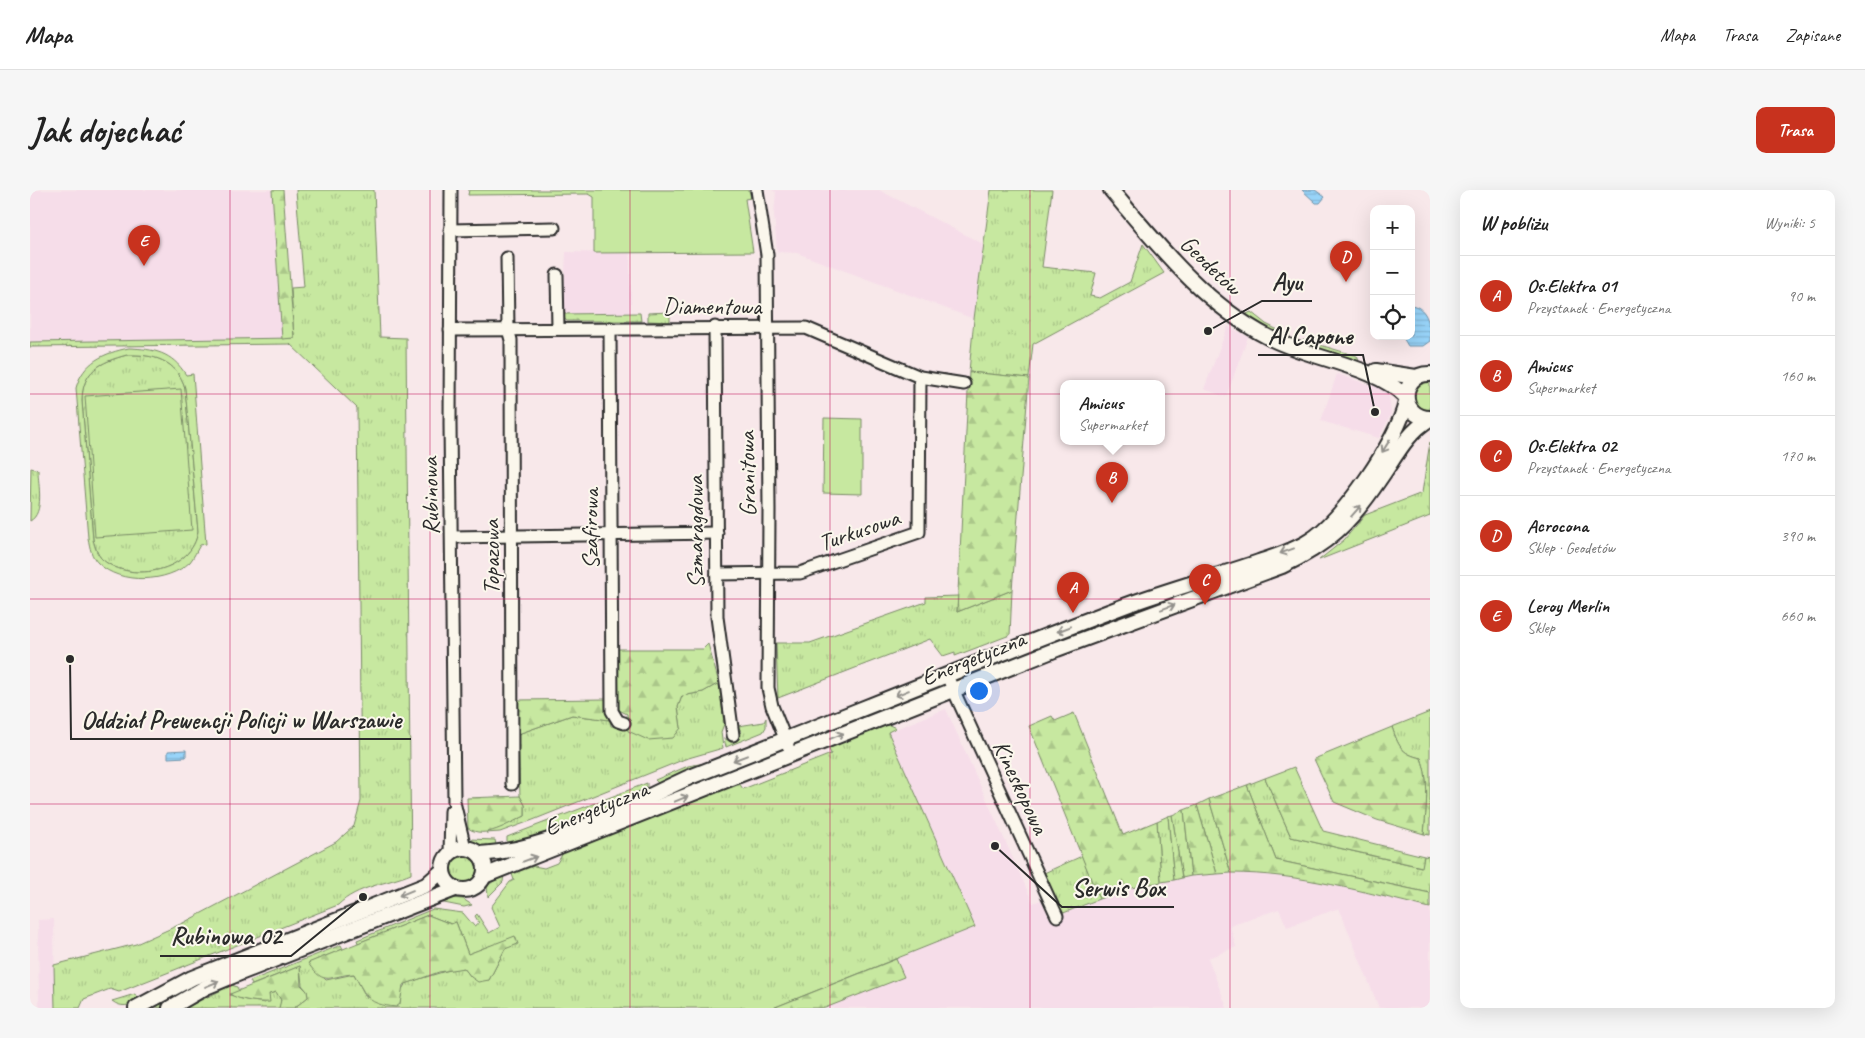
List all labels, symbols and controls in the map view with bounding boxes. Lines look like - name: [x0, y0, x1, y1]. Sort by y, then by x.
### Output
- text: Mapa: [25, 20, 72, 50]
- text: Mapa: [1660, 24, 1695, 46]
- text: Trasa: [1723, 24, 1757, 46]
- text: Zapisane: [1785, 24, 1840, 46]
- button: Trasa: [1756, 107, 1835, 153]
- text: Jak dojechać: [30, 108, 181, 153]
- map controls: [1370, 205, 1415, 340]
- button: +: [1370, 205, 1415, 250]
- text: W pobliżu: [1480, 210, 1547, 236]
- text: Wyniki: 5: [1764, 213, 1815, 233]
- pin: E: [128, 225, 160, 266]
- street label: Geodetów: [1174, 228, 1249, 303]
- pin: D: [1330, 241, 1362, 282]
- button: −: [1370, 250, 1415, 295]
- callout: Ayu: [1262, 261, 1312, 301]
- text: Ayu: [1272, 266, 1304, 298]
- text: Os.Elektra 01: [1527, 274, 1617, 298]
- text: A: [1492, 286, 1500, 306]
- text: 90 m: [1788, 286, 1815, 306]
- street label: Diamentowa: [663, 291, 763, 321]
- button: locate: [1370, 295, 1415, 340]
- text: Przystanek · Energetyczna: [1527, 298, 1670, 318]
- callout: Al Capone: [1258, 315, 1363, 355]
- text: Al Capone: [1268, 320, 1354, 352]
- text: Amicus: [1527, 354, 1572, 378]
- text: B: [1492, 366, 1500, 386]
- text: 160 m: [1781, 366, 1815, 386]
- text: Supermarket: [1527, 378, 1595, 398]
- popup: [1060, 380, 1165, 445]
- text: Amicus: [1078, 391, 1123, 415]
- text: Supermarket: [1078, 415, 1147, 435]
- street label: Granitowa: [731, 430, 763, 517]
- text: Os.Elektra 02: [1527, 434, 1617, 458]
- one-way arrow: [1381, 439, 1391, 453]
- text: C: [1492, 446, 1500, 466]
- text: 170 m: [1781, 446, 1815, 466]
- street label: Rubinowa: [414, 455, 446, 535]
- text: Przystanek · Energetyczna: [1527, 458, 1670, 478]
- pin: B: [1096, 462, 1128, 503]
- street label: Szmaragdowa: [680, 474, 710, 588]
- street label: Szafirowa: [575, 487, 605, 569]
- street label: Turkusowa: [815, 502, 905, 558]
- one-way arrow: [1350, 504, 1362, 517]
- text: Acrocona: [1527, 514, 1588, 538]
- street label: Topazowa: [476, 518, 506, 594]
- text: D: [1491, 526, 1501, 546]
- text: 390 m: [1781, 526, 1815, 546]
- text: Sklep · Geodetów: [1527, 538, 1615, 558]
- one-way arrow: [1280, 547, 1295, 557]
- pin: C: [1189, 564, 1221, 605]
- pin: A: [1057, 572, 1089, 613]
- text: Leroy Merlin: [1527, 594, 1609, 618]
- one-way arrow: [1160, 602, 1175, 611]
- text: E: [1492, 606, 1500, 626]
- text: 660 m: [1781, 606, 1815, 626]
- text: Sklep: [1527, 618, 1555, 638]
- street label: Energetyczna: [917, 623, 1031, 692]
- one-way arrow: [1057, 625, 1072, 635]
- your location: [966, 678, 992, 704]
- one-way arrow: [895, 689, 910, 699]
- callout: Oddział Prewencji Policji w Warszawie: [71, 699, 411, 739]
- text: Oddział Prewencji Policji w Warszawie: [81, 704, 403, 736]
- one-way arrow: [829, 731, 844, 741]
- street label: Kineskopowa: [986, 735, 1056, 840]
- one-way arrow: [733, 753, 748, 763]
- street label: Energetyczna: [540, 773, 654, 842]
- one-way arrow: [673, 793, 688, 802]
- one-way arrow: [521, 854, 537, 863]
- callout: Serwis Box: [1062, 867, 1174, 907]
- text: Serwis Box: [1072, 872, 1167, 904]
- one-way arrow: [399, 889, 414, 898]
- callout: Rubinowa 02: [160, 916, 291, 956]
- text: Rubinowa 02: [170, 920, 284, 952]
- one-way arrow: [204, 979, 219, 989]

